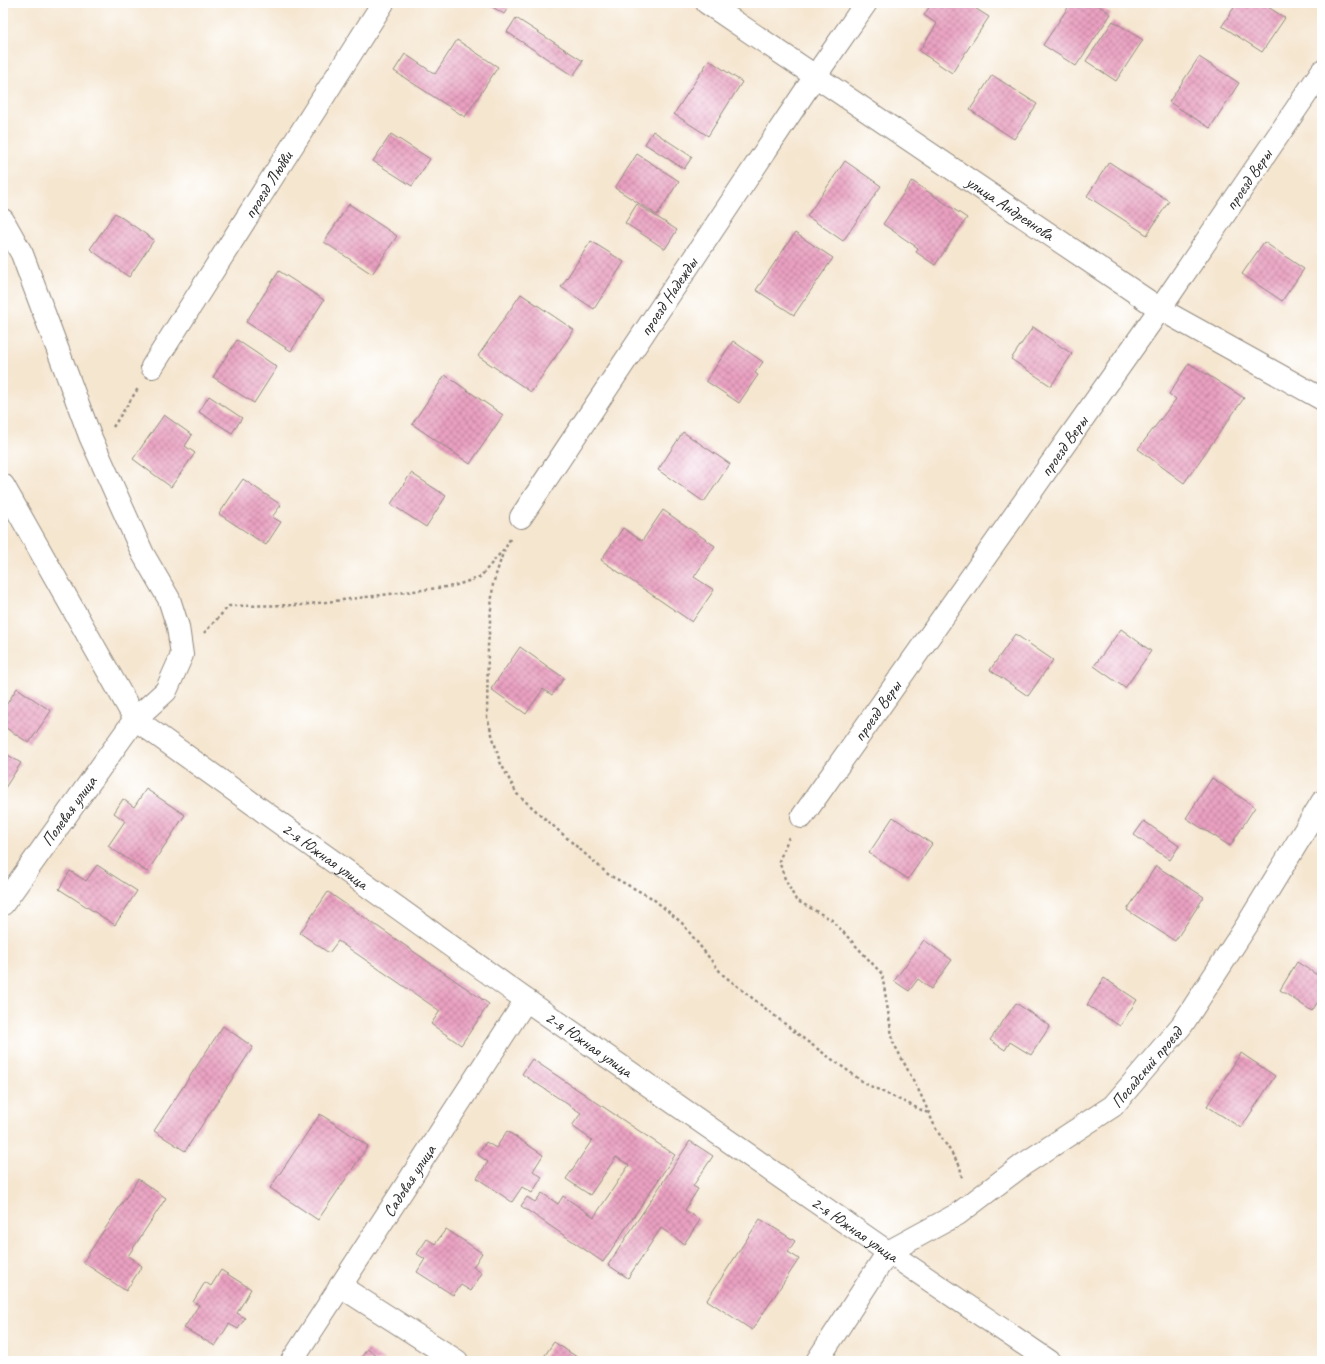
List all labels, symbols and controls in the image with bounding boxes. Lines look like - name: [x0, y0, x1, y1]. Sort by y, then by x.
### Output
- street label: проезд Веры: [1220, 143, 1277, 214]
- street label: проезд Любви: [239, 146, 298, 222]
- street label: улица Андреянова: [962, 170, 1059, 246]
- street label: проезд Надежды: [634, 252, 703, 340]
- street label: проезд Веры: [1035, 410, 1093, 480]
- street label: проезд Веры: [848, 675, 907, 745]
- street label: Полевая улица: [37, 771, 102, 850]
- street label: 2-я Южная улица: [278, 818, 374, 895]
- street label: 2-я Южная улица: [542, 1006, 638, 1083]
- street label: Посадский проезд: [1106, 1021, 1188, 1112]
- street label: Садовая улица: [378, 1139, 441, 1221]
- street label: 2-я Южная улица: [807, 1191, 904, 1268]

